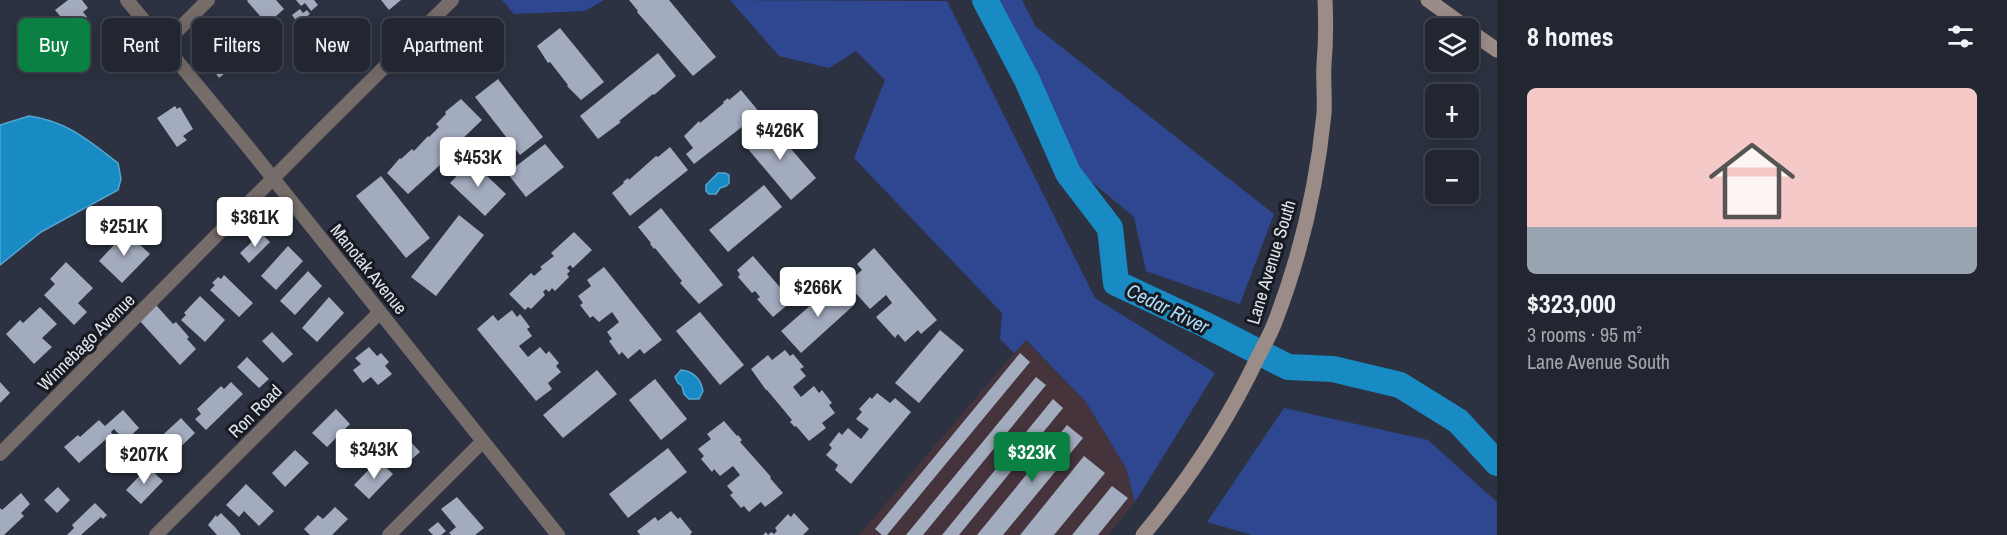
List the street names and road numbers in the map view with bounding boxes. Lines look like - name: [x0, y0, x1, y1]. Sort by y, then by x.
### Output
- street label: Lane Avenue South: [1240, 197, 1302, 327]
- street label: Manotak Avenue: [325, 218, 413, 320]
- street label: Winnebago Avenue: [32, 288, 140, 396]
- street label: Ron Road: [223, 379, 287, 443]

